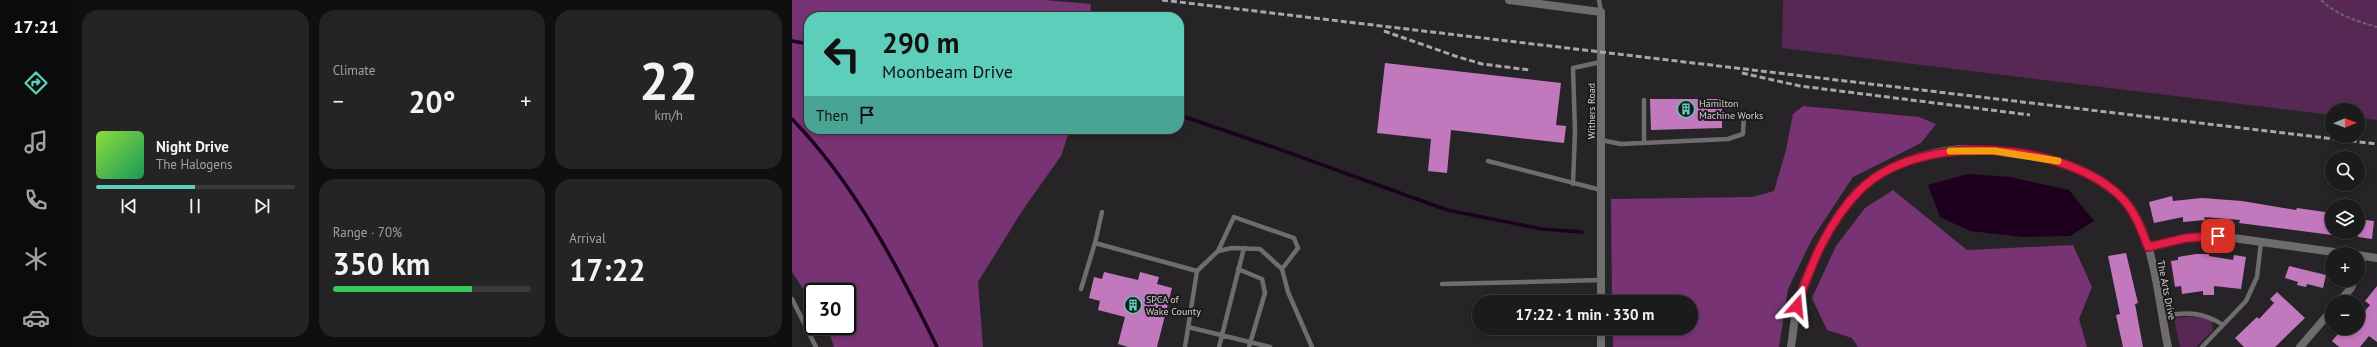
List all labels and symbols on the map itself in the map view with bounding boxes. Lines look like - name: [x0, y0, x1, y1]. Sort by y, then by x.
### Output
- street label: Withers Road: [1585, 83, 1598, 139]
- place label: Hamilton Machine Works: [1699, 97, 1763, 122]
- building icon: Hamilton Machine Works: [1676, 99, 1696, 119]
- north arrow: [2325, 103, 2365, 143]
- pin: [2201, 219, 2235, 253]
- street label: The Arts Drive: [2154, 259, 2179, 321]
- speed limit sign: 30: [804, 283, 856, 335]
- position arrow: [1776, 285, 1818, 327]
- place label: SPCA of Wake County: [1146, 293, 1201, 318]
- building icon: SPCA of Wake County: [1123, 295, 1143, 315]

